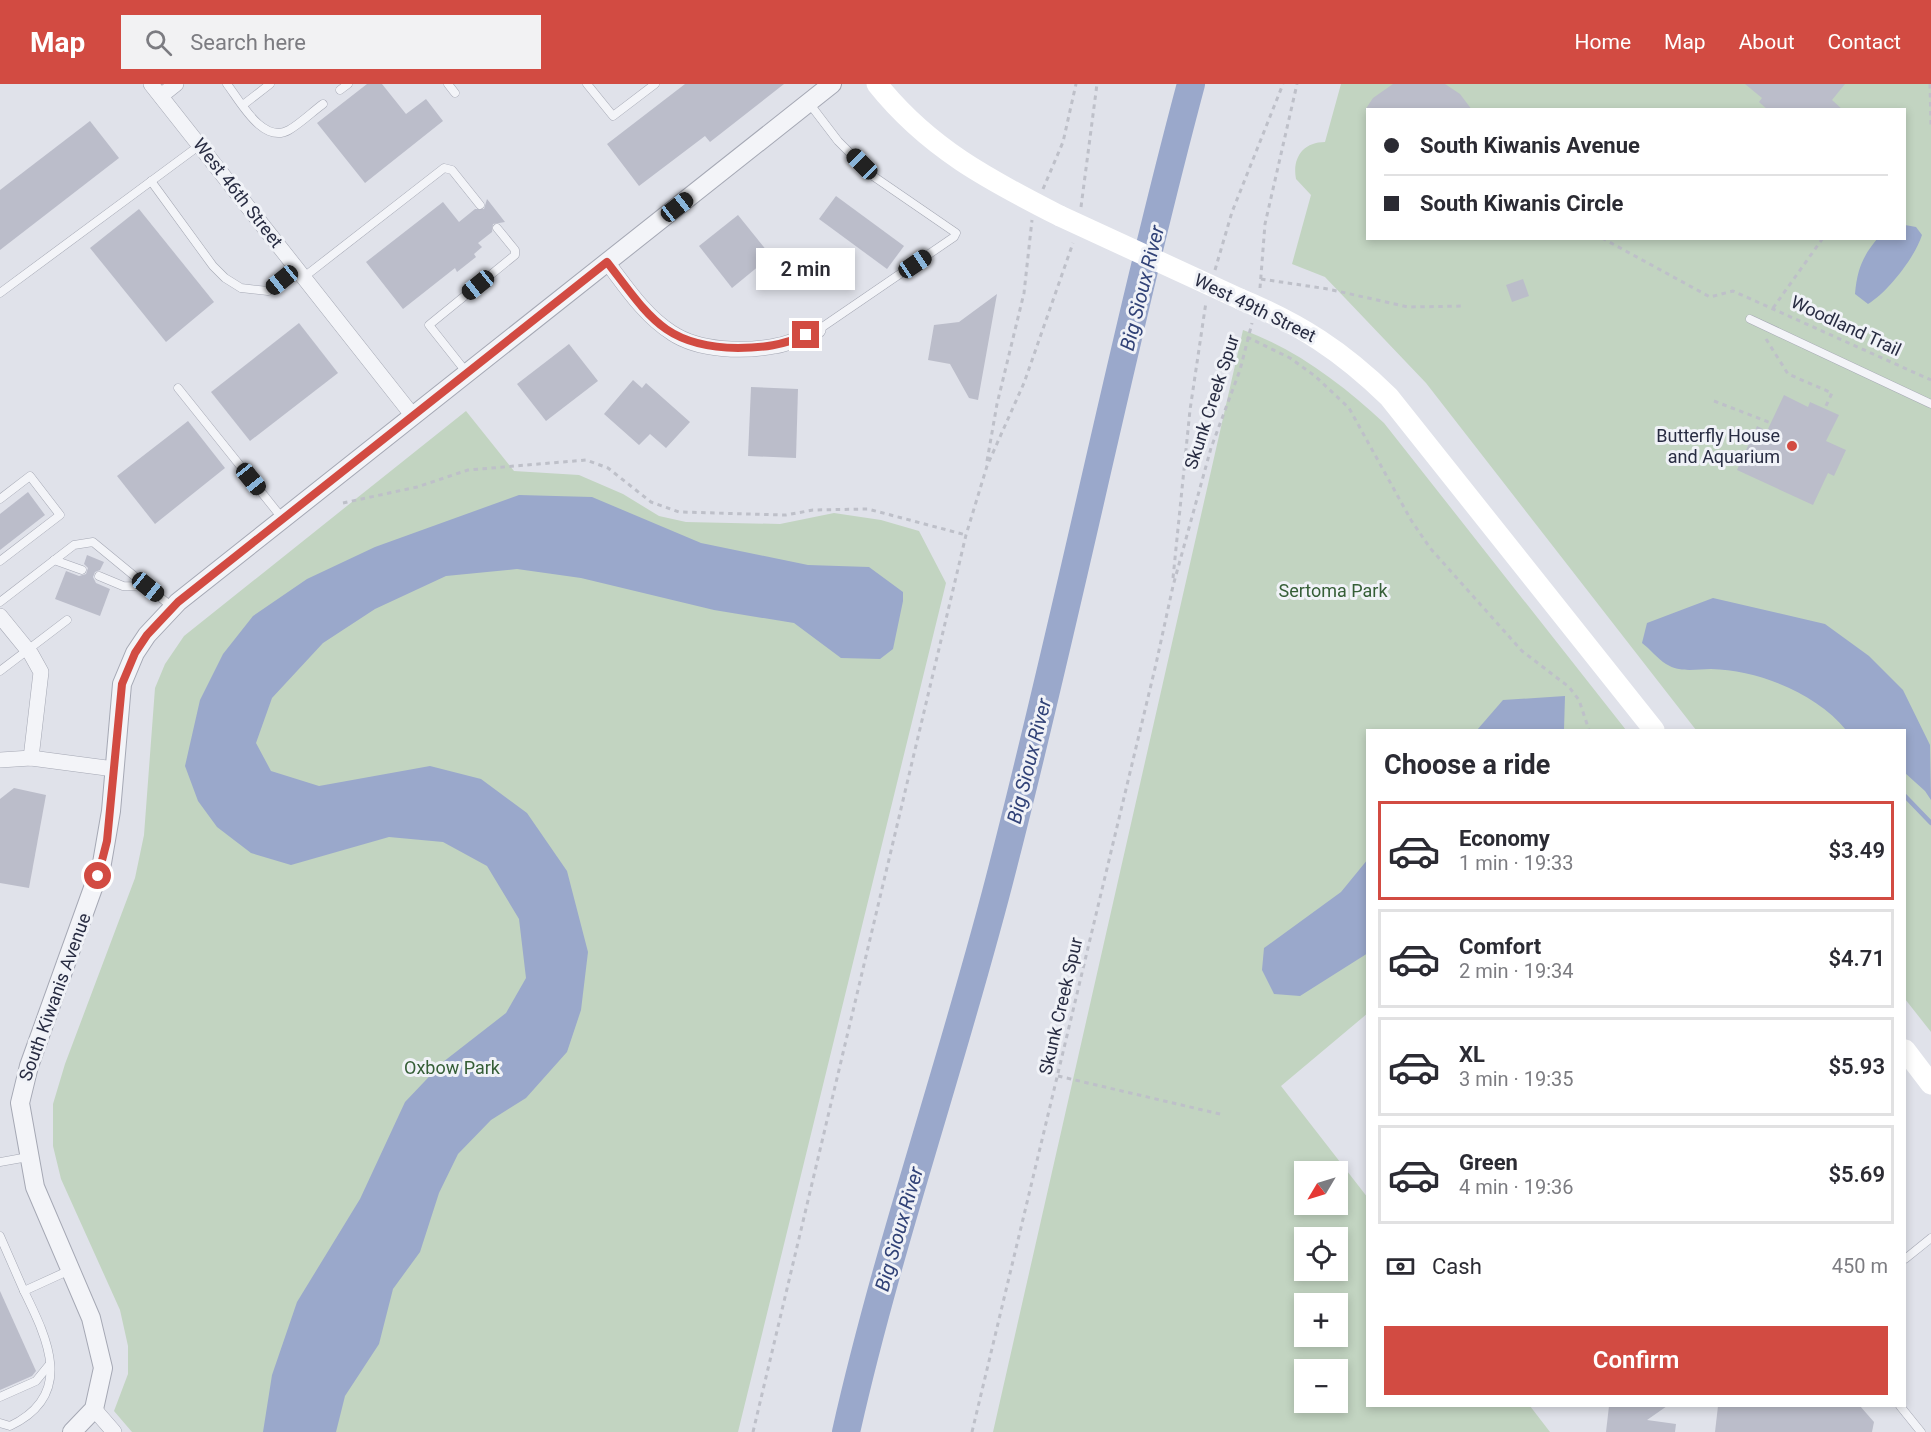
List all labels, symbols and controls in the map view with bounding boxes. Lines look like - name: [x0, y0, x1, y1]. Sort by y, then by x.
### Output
- search box: [121, 15, 541, 69]
- text: Map: [30, 26, 85, 59]
- icon: search: [142, 26, 175, 59]
- text: Search here: [190, 30, 306, 55]
- text: Home: [1575, 30, 1631, 54]
- text: Map: [1664, 30, 1706, 54]
- text: About: [1739, 30, 1795, 54]
- text: Contact: [1828, 30, 1901, 54]
- text: South Kiwanis Avenue: [1420, 133, 1640, 158]
- street label: West 46th Street: [189, 134, 288, 252]
- car: [843, 145, 881, 183]
- car: [657, 189, 697, 225]
- text: South Kiwanis Circle: [1420, 191, 1623, 216]
- water label: Big Sioux River: [1115, 222, 1169, 353]
- car: [895, 246, 935, 282]
- callout: 2 min: [756, 248, 856, 290]
- text: 2 min: [780, 257, 831, 281]
- car: [262, 262, 302, 298]
- car: [458, 267, 498, 303]
- street label: West 49th Street: [1191, 269, 1320, 346]
- street label: Woodland Trail: [1788, 291, 1905, 360]
- route end: [792, 321, 819, 348]
- street label: Skunk Creek Spur: [1180, 332, 1243, 472]
- place label: Butterfly House and Aquarium: [1656, 425, 1780, 467]
- marker: Butterfly House and Aquarium: [1785, 439, 1799, 453]
- car: [233, 459, 269, 499]
- car: [128, 569, 168, 605]
- park label: Sertoma Park: [1278, 580, 1388, 601]
- water label: Big Sioux River: [1002, 695, 1056, 826]
- text: Choose a ride: [1384, 749, 1550, 781]
- icon: car: [1387, 824, 1441, 878]
- text: Economy: [1459, 826, 1550, 851]
- text: $3.49: [1828, 838, 1885, 863]
- text: 1 min · 19:33: [1459, 851, 1574, 875]
- route start: [84, 862, 111, 889]
- street label: South Kiwanis Avenue: [14, 910, 95, 1084]
- icon: car: [1387, 932, 1441, 986]
- text: Comfort: [1459, 934, 1541, 959]
- street label: Skunk Creek Spur: [1034, 935, 1087, 1077]
- text: $4.71: [1828, 946, 1885, 971]
- text: 2 min · 19:34: [1459, 959, 1574, 983]
- icon: car: [1387, 1040, 1441, 1094]
- text: XL: [1459, 1042, 1485, 1067]
- text: $5.93: [1828, 1054, 1885, 1079]
- park label: Oxbow Park: [404, 1057, 501, 1078]
- text: 3 min · 19:35: [1459, 1067, 1574, 1091]
- icon: car: [1387, 1148, 1441, 1202]
- text: Green: [1459, 1150, 1518, 1175]
- north arrow: [1294, 1161, 1348, 1215]
- map controls: [1294, 1161, 1348, 1413]
- text: $5.69: [1828, 1162, 1885, 1187]
- water label: Big Sioux River: [870, 1163, 929, 1294]
- text: 4 min · 19:36: [1459, 1175, 1574, 1199]
- button: locate: [1294, 1227, 1348, 1281]
- icon: cash: [1384, 1250, 1417, 1283]
- text: Cash: [1432, 1254, 1482, 1279]
- text: 450 m: [1832, 1254, 1888, 1278]
- button: +: [1294, 1293, 1348, 1347]
- button: Confirm: [1384, 1326, 1888, 1395]
- button: −: [1294, 1359, 1348, 1413]

